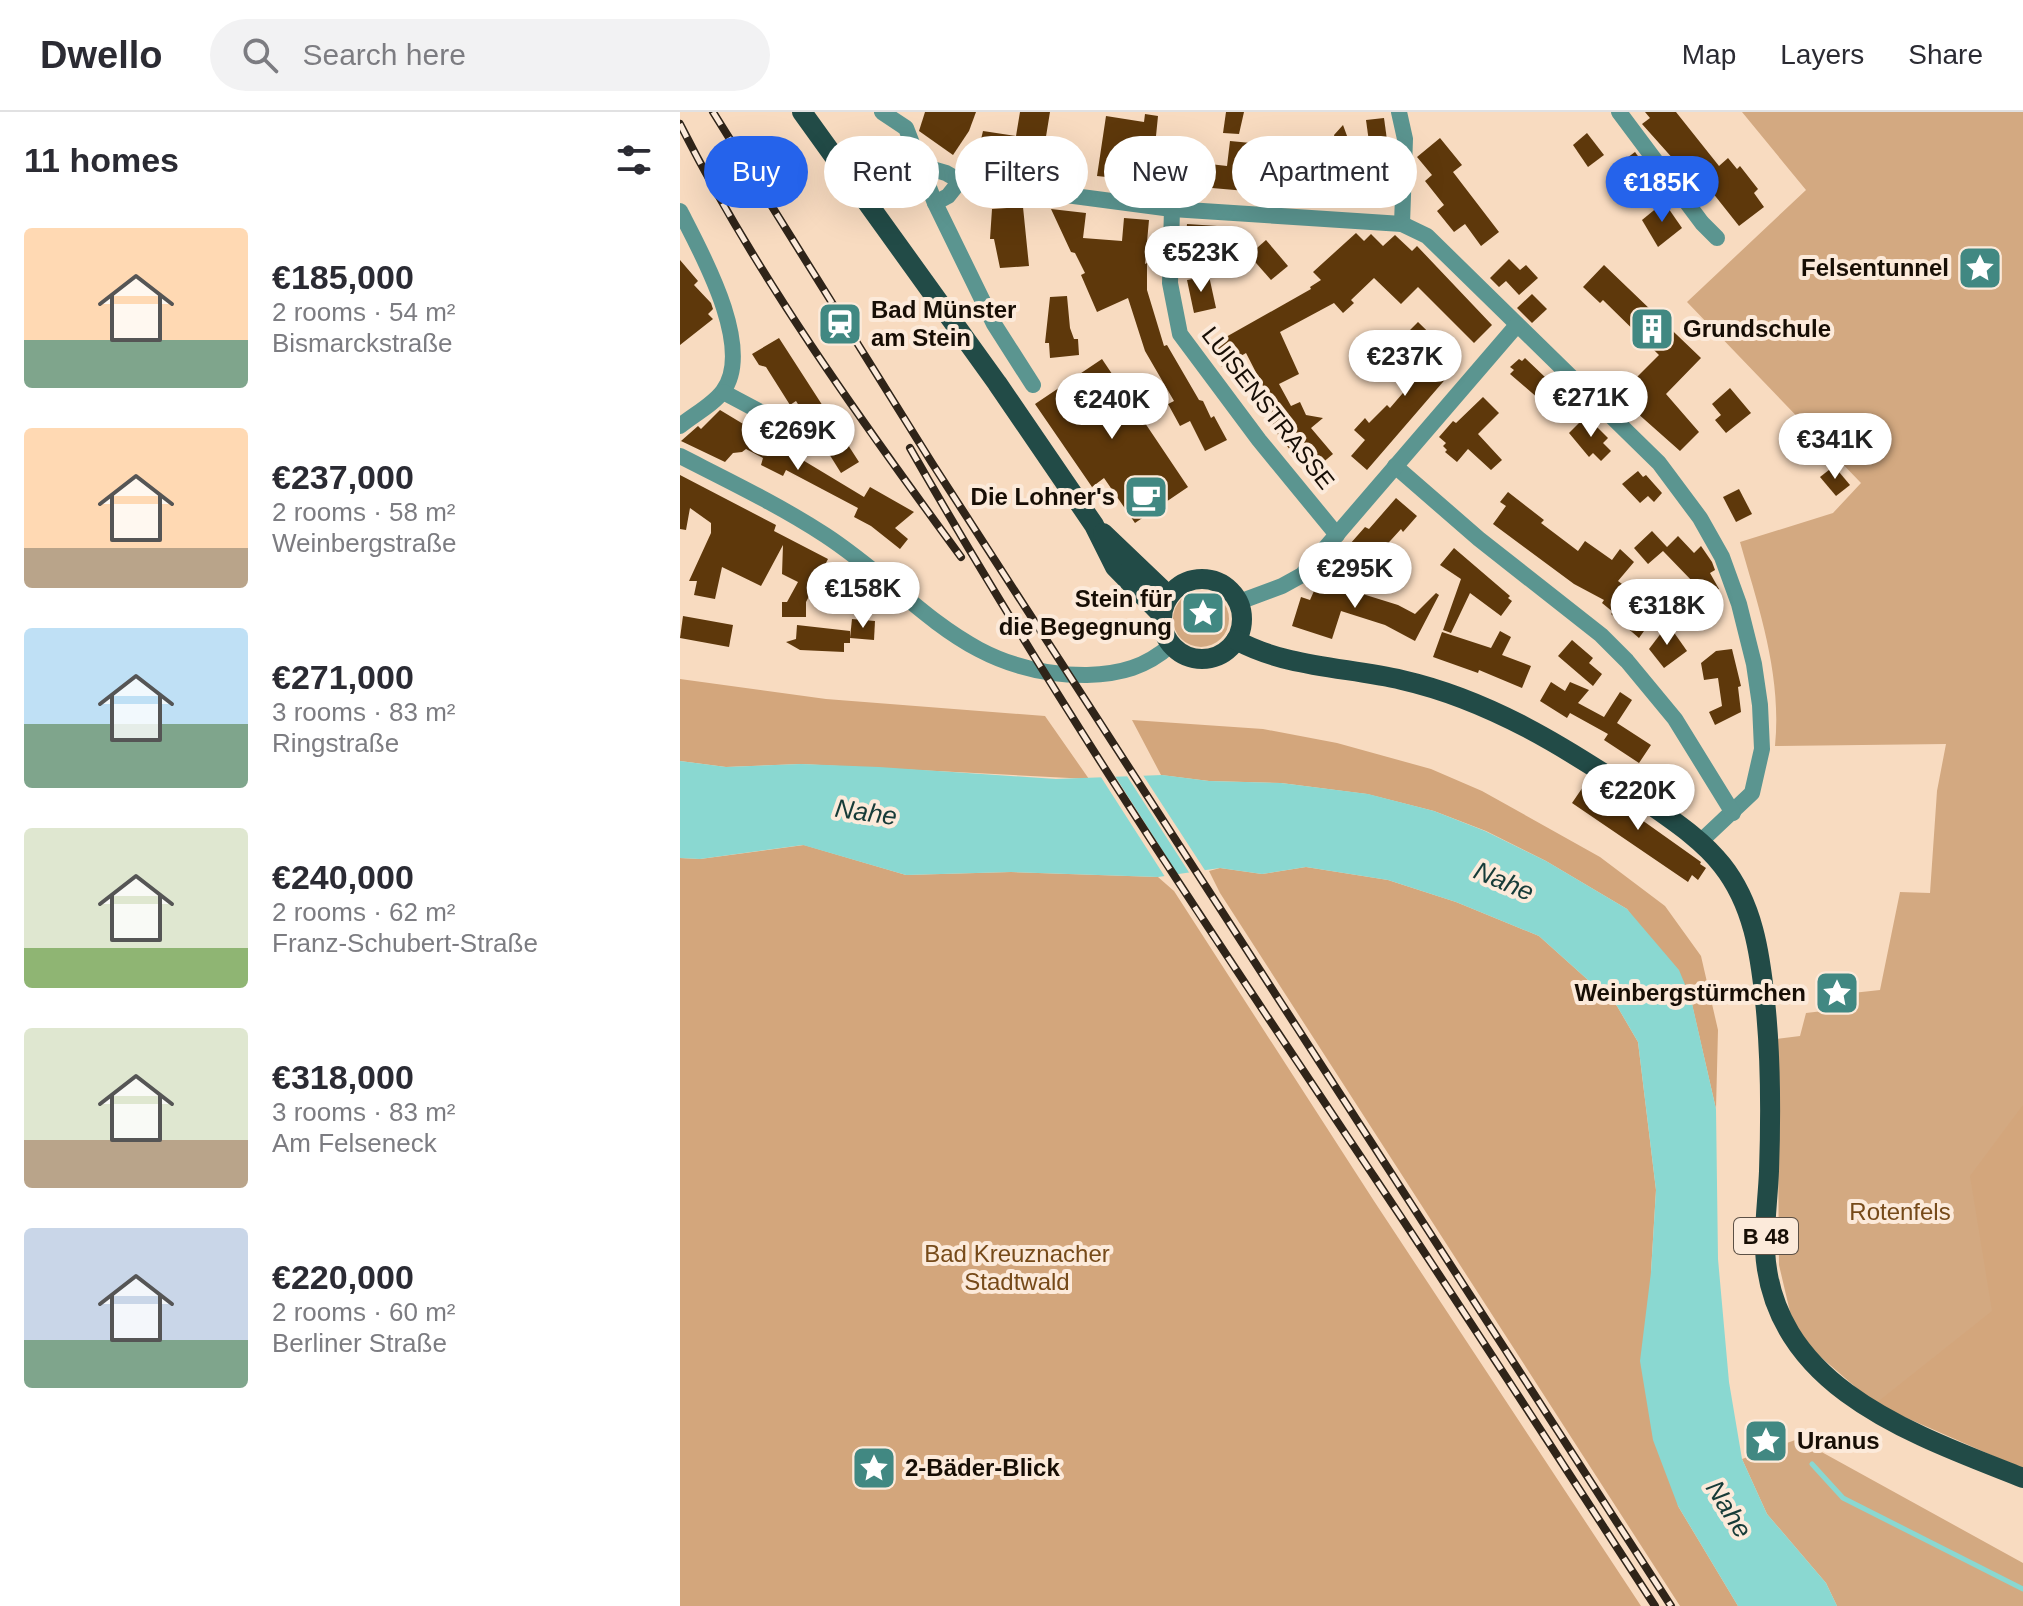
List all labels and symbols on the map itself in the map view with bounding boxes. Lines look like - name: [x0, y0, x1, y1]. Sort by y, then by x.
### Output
- pin: €185K: [1606, 156, 1718, 224]
- pin: €523K: [1145, 226, 1257, 294]
- place icon: Felsentunnel: [1956, 244, 2004, 292]
- place label: Felsentunnel: [1801, 254, 1949, 281]
- place label: Bad Münster am Stein: [871, 296, 1016, 351]
- station icon: Bad Münster am Stein: [816, 300, 864, 348]
- building icon: Grundschule: [1628, 305, 1676, 353]
- place label: Grundschule: [1683, 315, 1831, 342]
- street label: LUISENSTRASSE: [1197, 321, 1340, 494]
- pin: €237K: [1349, 330, 1461, 398]
- pin: €271K: [1535, 371, 1647, 439]
- pin: €240K: [1056, 373, 1168, 441]
- pin: €269K: [742, 404, 854, 472]
- pin: €341K: [1779, 413, 1891, 481]
- cafe icon: Die Lohner's: [1122, 473, 1170, 521]
- place label: Die Lohner's: [971, 483, 1115, 510]
- pin: €295K: [1299, 542, 1411, 610]
- pin: €158K: [807, 562, 919, 630]
- pin: €318K: [1611, 579, 1723, 647]
- place label: Stein für die Begegnung: [999, 585, 1172, 640]
- place icon: Stein für die Begegnung: [1179, 589, 1227, 637]
- pin: €220K: [1582, 764, 1694, 832]
- water label: Nahe: [833, 793, 899, 831]
- water label: Nahe: [1470, 855, 1538, 907]
- place icon: Weinbergstürmchen: [1813, 969, 1861, 1017]
- place label: Weinbergstürmchen: [1574, 979, 1806, 1006]
- park label: Rotenfels: [1849, 1198, 1951, 1225]
- road number: B 48: [1734, 1218, 1798, 1254]
- park label: Bad Kreuznacher Stadtwald: [924, 1240, 1110, 1295]
- place icon: Uranus: [1742, 1417, 1790, 1465]
- place label: Uranus: [1797, 1427, 1880, 1454]
- place icon: 2-Bäder-Blick: [850, 1444, 898, 1492]
- place label: 2-Bäder-Blick: [905, 1454, 1060, 1481]
- water label: Nahe: [1700, 1475, 1758, 1543]

